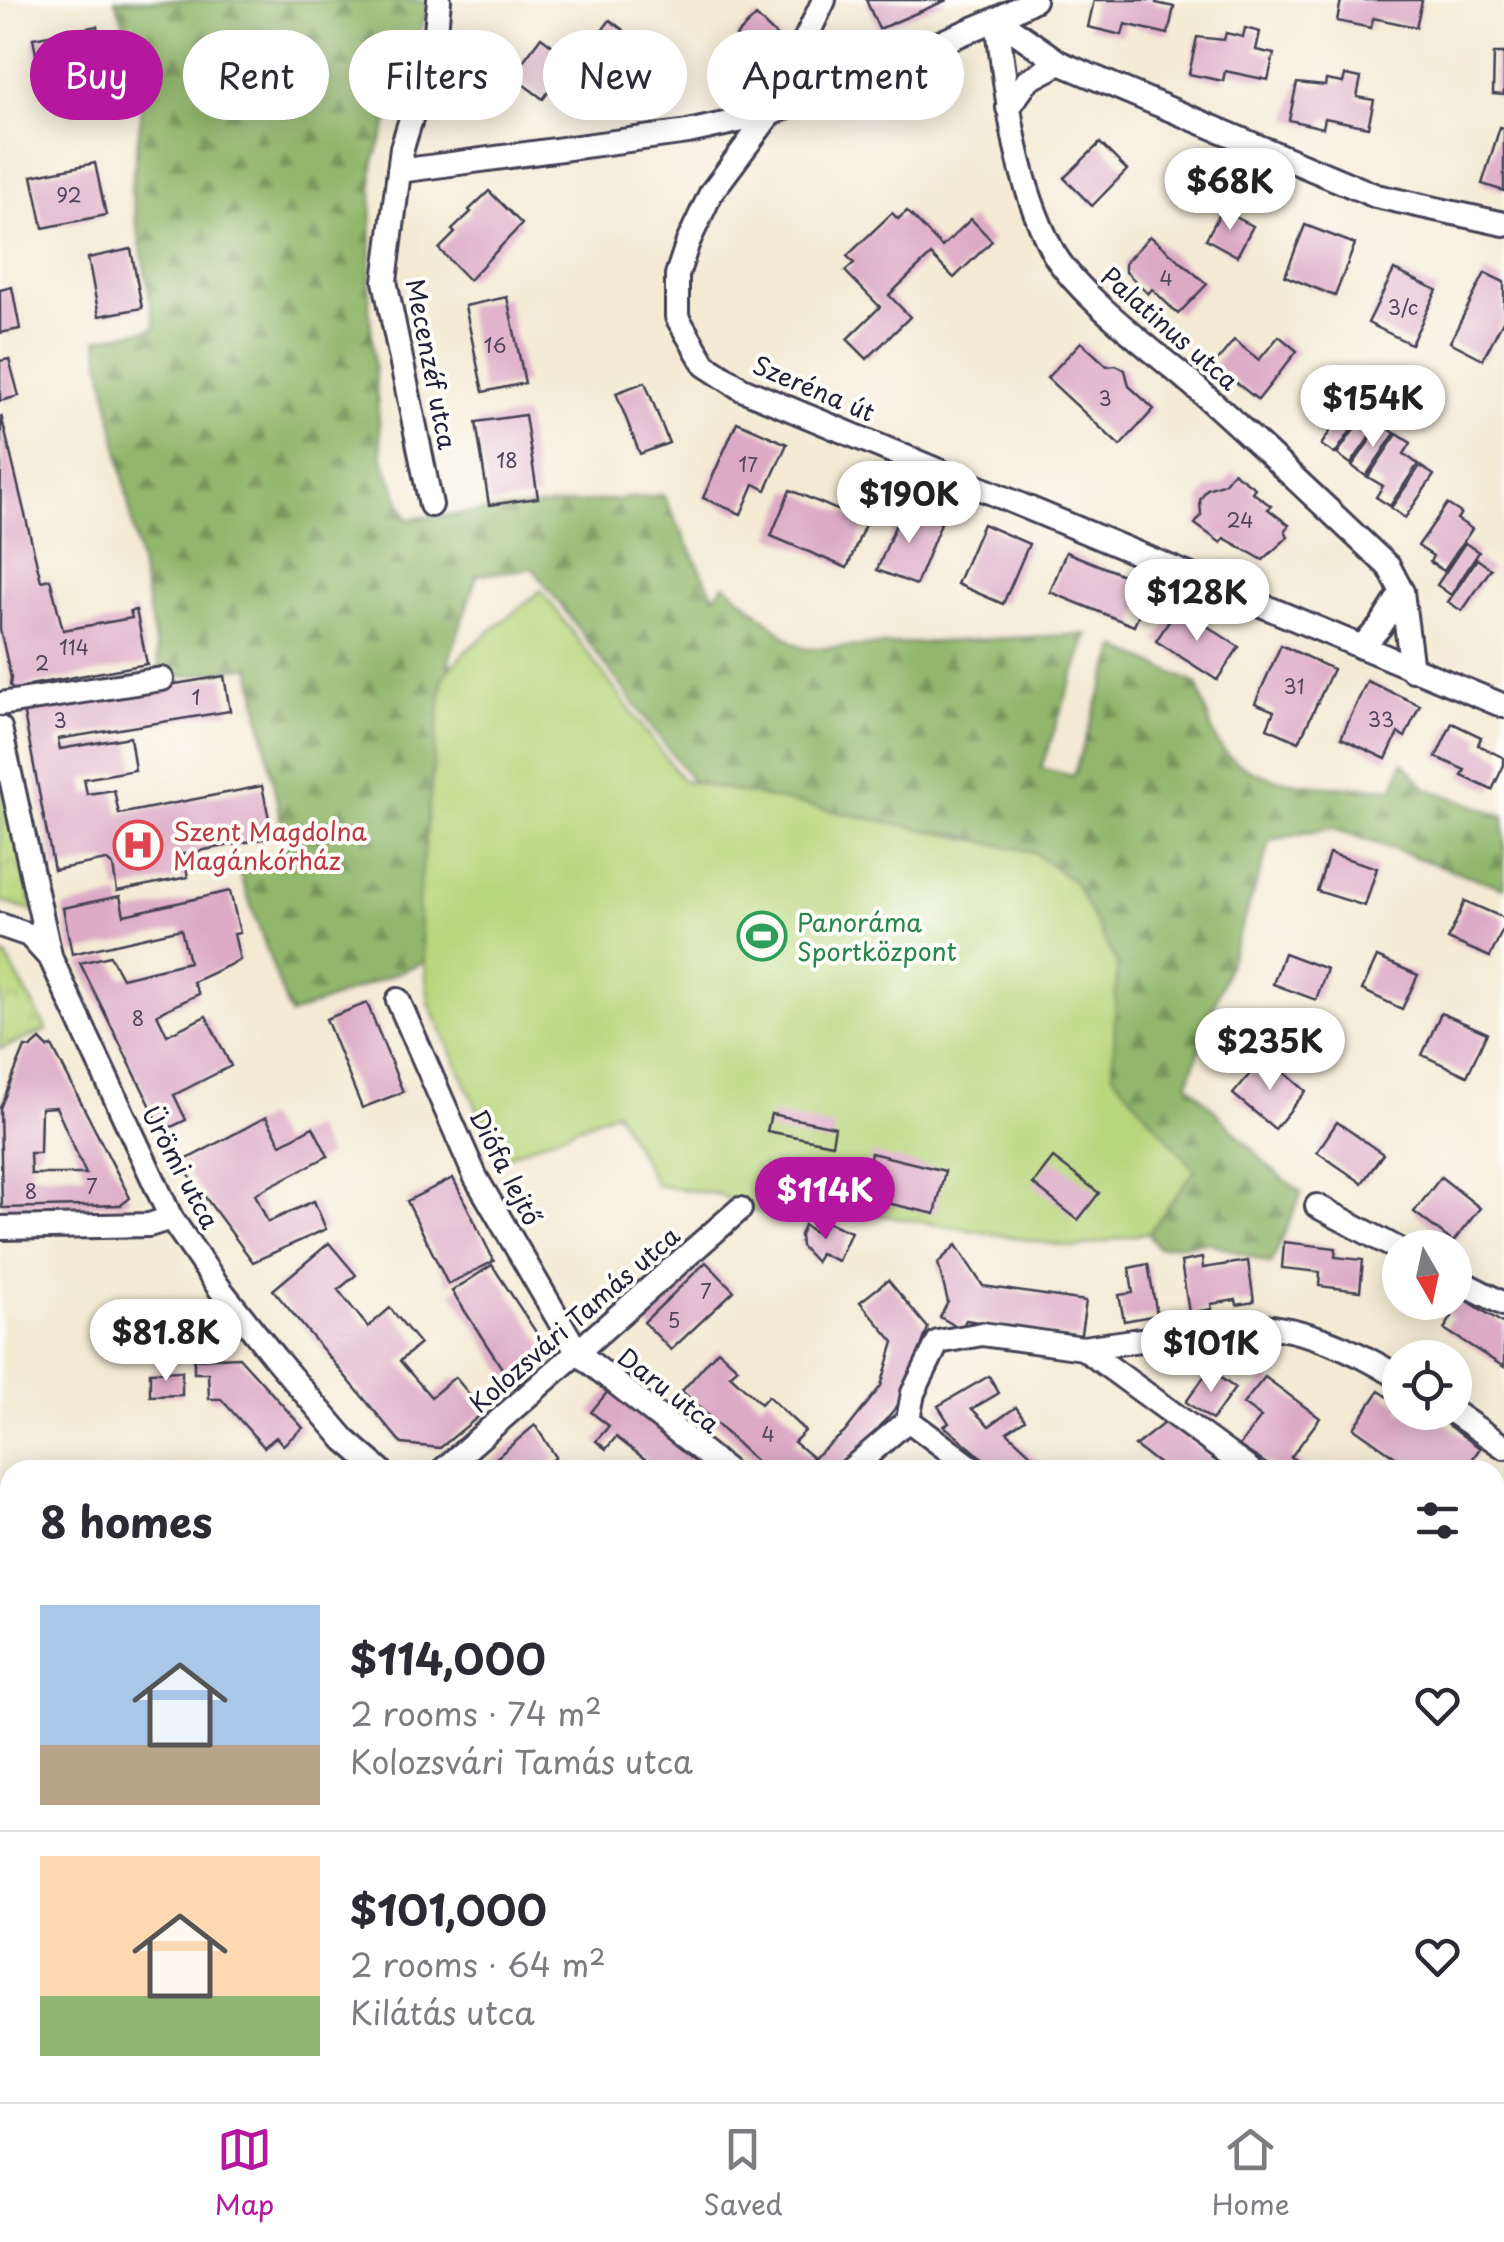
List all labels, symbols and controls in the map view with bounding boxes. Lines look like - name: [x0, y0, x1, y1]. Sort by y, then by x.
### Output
- chip: Buy: [30, 30, 163, 120]
- chip: Rent: [183, 30, 329, 120]
- chip: Filters: [349, 30, 523, 120]
- chip: New: [543, 30, 687, 120]
- chip: Apartment: [707, 30, 964, 120]
- pin: $68K: [1171, 148, 1289, 233]
- text: $68K: [1187, 156, 1273, 204]
- house number: 92: [56, 180, 82, 210]
- street label: Palatinus utca: [1093, 257, 1248, 399]
- house number: 4: [1159, 263, 1173, 293]
- street label: Mecenzéf utca: [397, 275, 467, 453]
- house number: 3/c: [1388, 292, 1418, 322]
- house number: 16: [484, 330, 507, 360]
- street label: Szeréna út: [747, 345, 881, 431]
- pin: $154K: [1303, 365, 1443, 450]
- text: $154K: [1322, 373, 1424, 421]
- house number: 3: [1098, 383, 1112, 413]
- house number: 18: [496, 445, 518, 475]
- house number: 17: [738, 449, 758, 479]
- pin: $190K: [839, 461, 979, 546]
- text: $190K: [859, 469, 959, 517]
- house number: 24: [1227, 505, 1253, 535]
- pin: $128K: [1127, 559, 1267, 644]
- text: $128K: [1146, 567, 1248, 615]
- house number: 114: [59, 632, 89, 662]
- house number: 2: [35, 648, 49, 678]
- house number: 31: [1284, 671, 1304, 701]
- house number: 1: [192, 682, 200, 712]
- house number: 33: [1368, 704, 1394, 734]
- house number: 3: [53, 705, 67, 735]
- place label: Szent Magdolna Magánkórház: [173, 812, 367, 879]
- hospital icon: Szent Magdolna Magánkórház: [112, 819, 164, 871]
- place label: Panoráma Sportközpont: [797, 903, 957, 970]
- sports icon: Panoráma Sportközpont: [736, 910, 788, 962]
- house number: 8: [132, 1003, 144, 1033]
- pin: $235K: [1200, 1008, 1340, 1093]
- text: $235K: [1217, 1016, 1323, 1064]
- street label: Ürömi utca: [133, 1099, 230, 1236]
- street label: Diófa lejtő: [460, 1102, 552, 1232]
- pin: $114K: [755, 1157, 895, 1242]
- text: $114K: [777, 1165, 873, 1213]
- house number: 7: [86, 1171, 98, 1201]
- house number: 8: [25, 1176, 37, 1206]
- street label: Kolozsvári Tamás utca: [460, 1216, 688, 1421]
- north arrow: [1382, 1230, 1472, 1320]
- map controls: [1382, 1230, 1472, 1430]
- house number: 7: [700, 1276, 712, 1306]
- pin: $81.8K: [85, 1299, 247, 1384]
- house number: 5: [668, 1305, 680, 1335]
- text: $81.8K: [112, 1307, 220, 1355]
- pin: $101K: [1141, 1310, 1281, 1395]
- text: $101K: [1163, 1318, 1259, 1366]
- street label: Daru utca: [610, 1338, 728, 1442]
- button: locate: [1382, 1340, 1472, 1430]
- house number: 4: [761, 1419, 775, 1449]
- text: 8 homes: [40, 1489, 213, 1552]
- icon: filters: [1410, 1493, 1465, 1548]
- text: $114,000: [350, 1626, 546, 1689]
- icon: home: [120, 1645, 240, 1765]
- icon: heart: [1410, 1678, 1465, 1733]
- text: 2 rooms · 74 m²: [350, 1689, 602, 1737]
- text: Kolozsvári Tamás utca: [350, 1737, 693, 1785]
- text: $101,000: [350, 1877, 547, 1940]
- icon: home: [120, 1896, 240, 2016]
- icon: heart: [1410, 1929, 1465, 1984]
- text: 2 rooms · 64 m²: [350, 1940, 606, 1988]
- text: Kilátás utca: [350, 1988, 535, 2036]
- tab: Map: [214, 2122, 274, 2225]
- tab: Saved: [703, 2122, 783, 2225]
- tab: Home: [1212, 2122, 1290, 2225]

